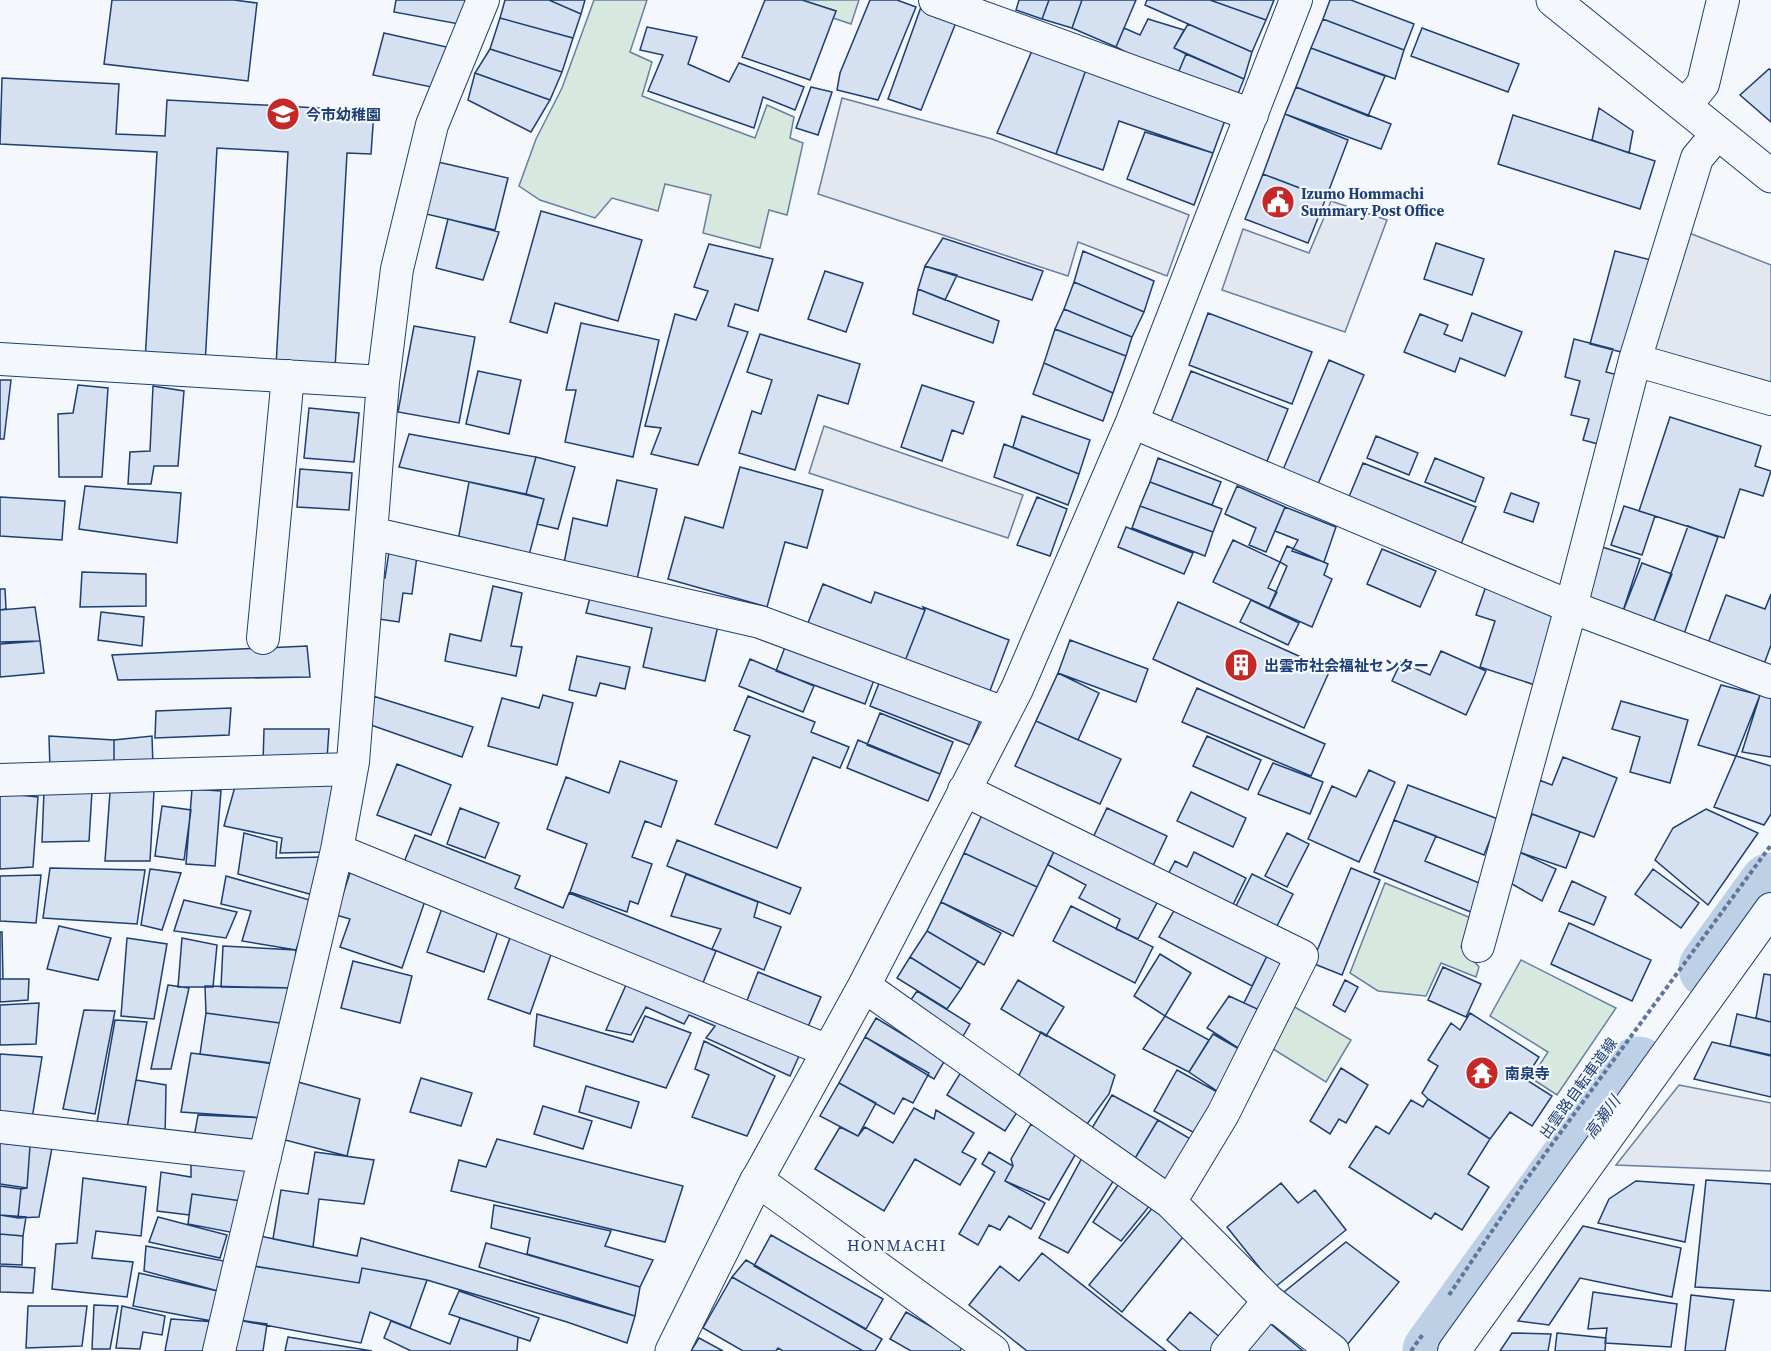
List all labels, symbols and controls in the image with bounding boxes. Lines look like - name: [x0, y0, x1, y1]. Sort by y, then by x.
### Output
- school or university icon: 今市幼稚園: [265, 96, 301, 132]
- place label: 今市幼稚園: [306, 104, 381, 125]
- place label: Izumo Hommachi Summary Post Office: [1301, 183, 1444, 221]
- public building icon: Izumo Hommachi Summary Post Office: [1260, 184, 1296, 220]
- building icon: 出雲市社会福祉センター: [1223, 647, 1259, 683]
- place label: 出雲市社会福祉センター: [1264, 655, 1429, 676]
- street label: 出雲路自転車道線: [1534, 1033, 1622, 1143]
- temple icon: 南泉寺: [1464, 1055, 1500, 1091]
- place label: 南泉寺: [1505, 1063, 1550, 1084]
- water label: 高瀬川: [1579, 1090, 1626, 1143]
- district label: HONMACHI: [847, 1234, 947, 1256]

